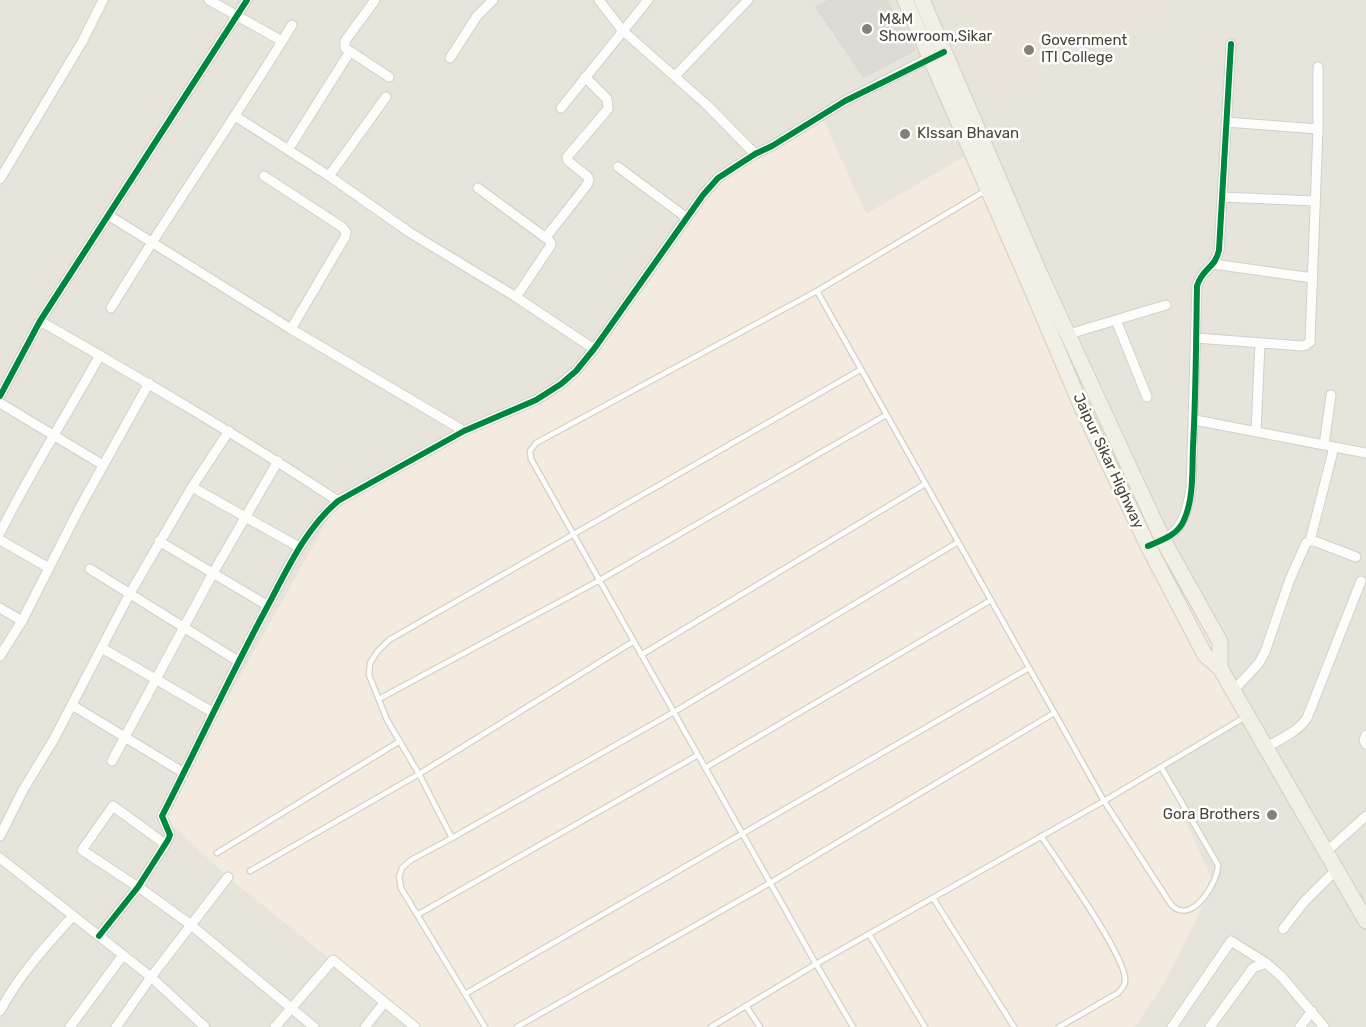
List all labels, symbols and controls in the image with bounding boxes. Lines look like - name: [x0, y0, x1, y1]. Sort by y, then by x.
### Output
- place label: M&M Showroom,Sikar: [879, 11, 992, 46]
- marker: M&M Showroom,Sikar: [860, 22, 874, 36]
- place label: Government ITI College: [1041, 32, 1127, 67]
- marker: Government ITI College: [1022, 43, 1036, 57]
- place label: KIssan Bhavan: [917, 125, 1019, 143]
- marker: KIssan Bhavan: [898, 127, 912, 141]
- street label: Jaipur Sikar Highway: [1069, 390, 1147, 532]
- place label: Gora Brothers: [1163, 806, 1260, 824]
- marker: Gora Brothers: [1265, 808, 1279, 822]

